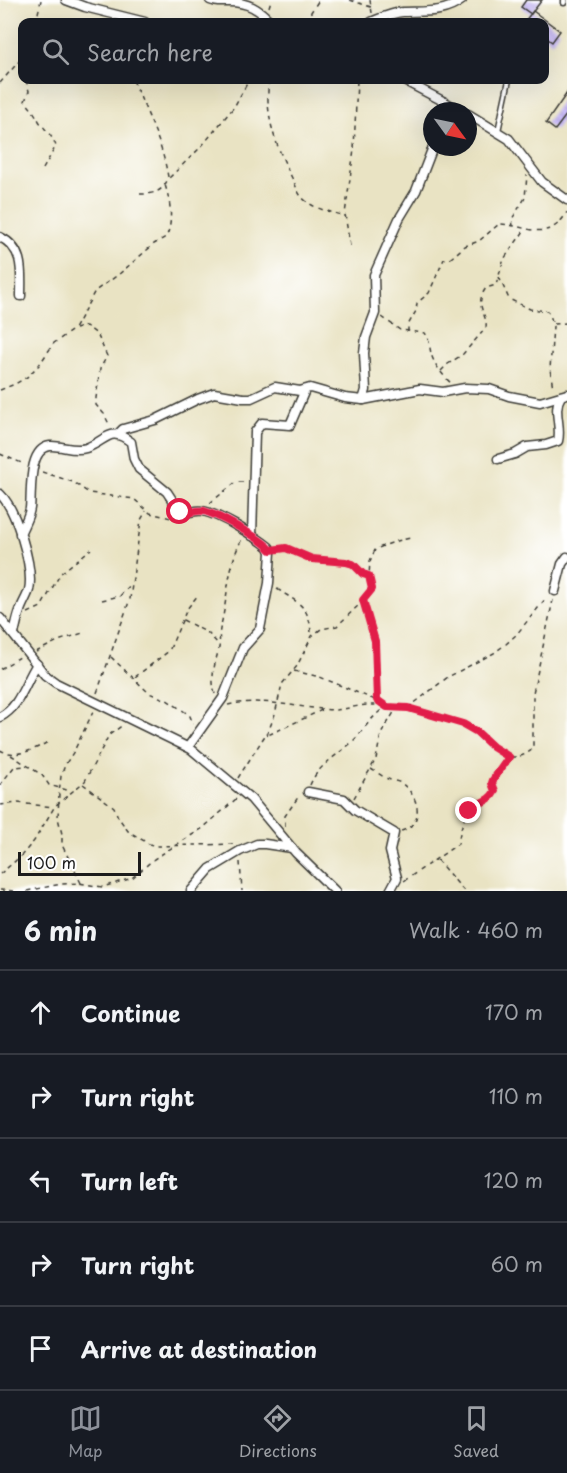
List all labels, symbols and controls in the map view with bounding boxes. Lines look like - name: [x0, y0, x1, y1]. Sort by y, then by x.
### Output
- search box: [18, 18, 549, 84]
- icon: search: [39, 35, 72, 68]
- text: Search here: [87, 35, 213, 68]
- north arrow: [423, 102, 477, 156]
- route start: [166, 498, 192, 524]
- route end: [455, 797, 481, 823]
- scale bar: [18, 849, 141, 876]
- text: 100 m: [27, 850, 76, 874]
- text: 6 min: [24, 911, 97, 950]
- text: Walk · 460 m: [409, 915, 543, 945]
- icon: ahead: [24, 996, 57, 1029]
- text: Continue: [81, 996, 180, 1029]
- text: 170 m: [485, 997, 543, 1027]
- icon: right: [24, 1080, 57, 1113]
- text: Turn right: [81, 1080, 194, 1113]
- text: 110 m: [489, 1081, 543, 1111]
- icon: left: [24, 1164, 57, 1197]
- text: Turn left: [81, 1164, 178, 1197]
- text: 120 m: [484, 1165, 543, 1195]
- icon: right: [24, 1248, 57, 1281]
- text: Turn right: [81, 1248, 194, 1281]
- text: 60 m: [491, 1249, 543, 1279]
- icon: arrive: [24, 1332, 57, 1365]
- text: Arrive at destination: [81, 1332, 317, 1365]
- tab: Map: [68, 1402, 102, 1462]
- tab: Directions: [239, 1402, 317, 1462]
- tab: Saved: [453, 1402, 499, 1462]

